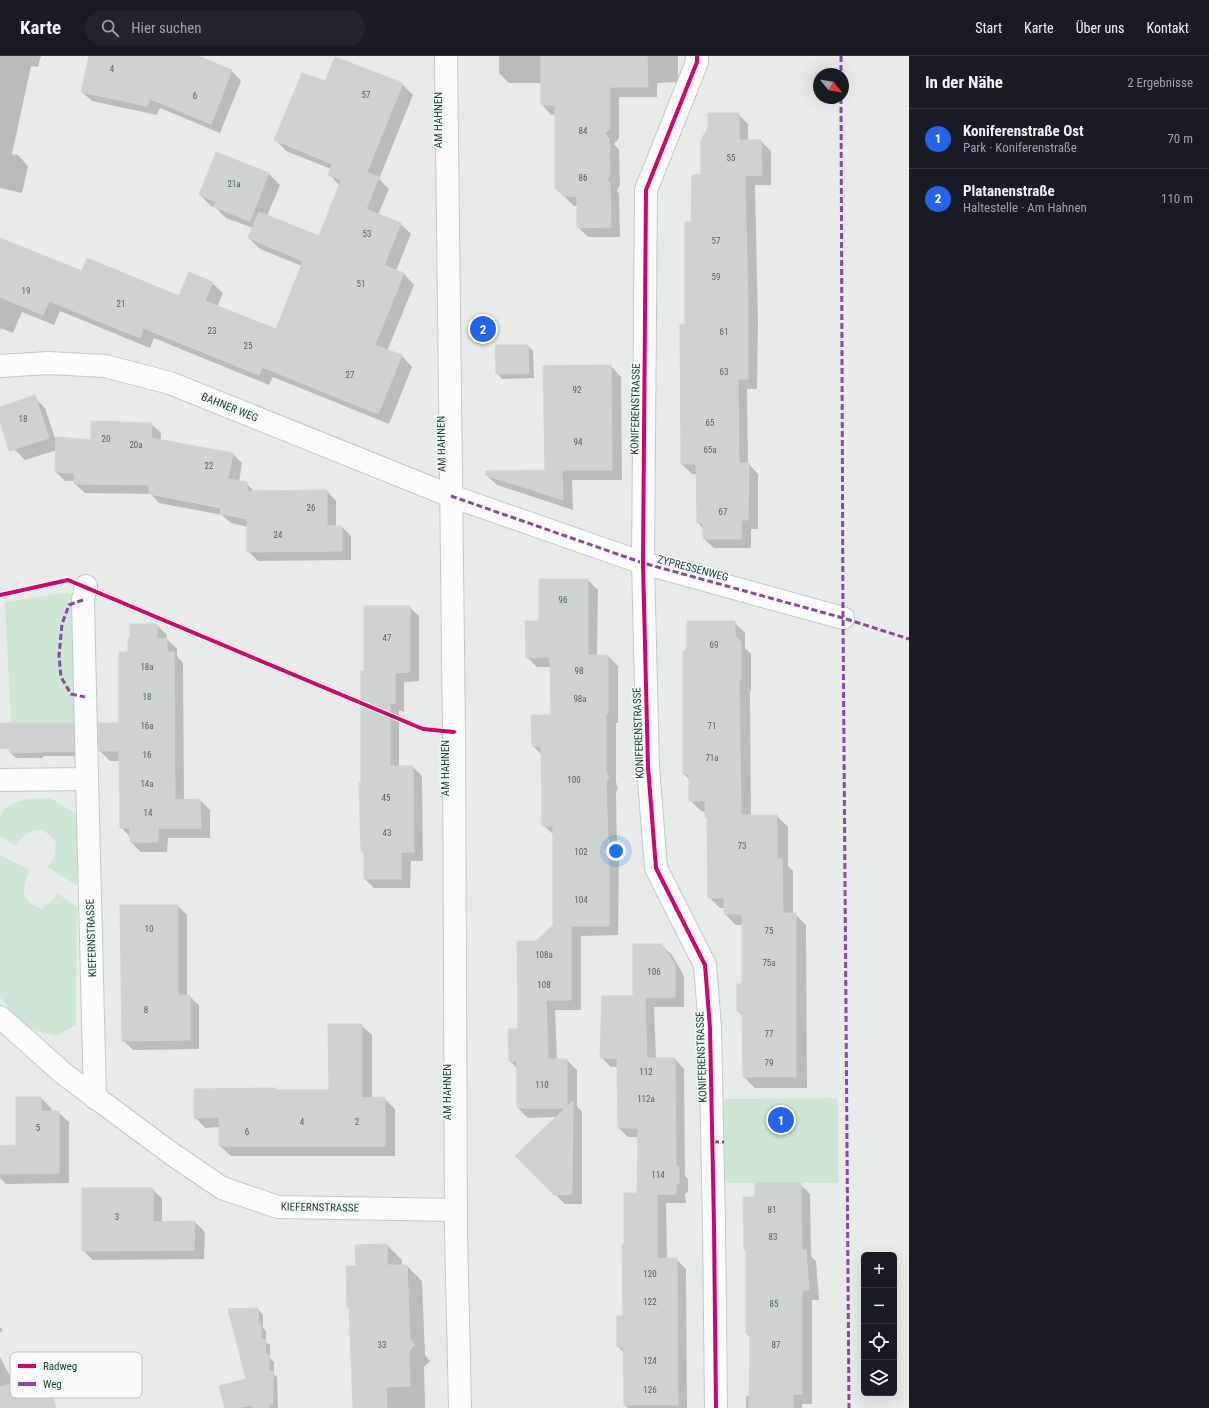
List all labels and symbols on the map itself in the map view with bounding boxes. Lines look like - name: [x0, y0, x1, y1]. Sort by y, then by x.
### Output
- house number: 4: [110, 64, 115, 74]
- north arrow: [813, 68, 849, 104]
- house number: 57: [362, 90, 371, 100]
- house number: 6: [193, 91, 197, 101]
- street label: AM HAHNEN: [432, 92, 445, 148]
- house number: 84: [579, 126, 588, 136]
- house number: 55: [727, 153, 736, 163]
- house number: 86: [579, 173, 587, 183]
- house number: 21a: [227, 179, 241, 189]
- house number: 53: [363, 229, 371, 239]
- house number: 57: [712, 236, 721, 246]
- house number: 59: [712, 272, 720, 282]
- house number: 51: [357, 279, 365, 289]
- house number: 19: [22, 286, 30, 296]
- house number: 21: [117, 299, 125, 309]
- pin: 2: [470, 314, 496, 344]
- house number: 23: [208, 326, 216, 336]
- house number: 61: [720, 327, 728, 337]
- house number: 25: [244, 341, 253, 351]
- street label: KONIFERENSTRASSE: [628, 363, 643, 455]
- house number: 63: [720, 367, 728, 377]
- house number: 27: [346, 370, 355, 380]
- house number: 92: [573, 385, 582, 395]
- street label: BAHNER WEG: [199, 390, 260, 425]
- house number: 18: [19, 414, 27, 424]
- street label: AM HAHNEN: [435, 416, 448, 472]
- house number: 65: [706, 418, 715, 428]
- house number: 20: [102, 434, 110, 444]
- house number: 94: [574, 437, 583, 447]
- house number: 20a: [129, 440, 143, 450]
- house number: 65a: [703, 445, 717, 455]
- house number: 22: [205, 461, 214, 471]
- house number: 26: [307, 503, 315, 513]
- house number: 67: [719, 507, 728, 517]
- house number: 24: [274, 530, 283, 540]
- street label: ZYPRESSENWEG: [656, 553, 730, 584]
- house number: 96: [559, 595, 567, 605]
- house number: 47: [383, 633, 392, 643]
- house number: 69: [710, 640, 718, 650]
- house number: 18a: [140, 662, 154, 672]
- house number: 98: [575, 666, 583, 676]
- street label: KONIFERENSTRASSE: [630, 687, 647, 779]
- house number: 18: [143, 692, 151, 702]
- house number: 98a: [573, 694, 587, 704]
- house number: 16a: [140, 721, 154, 731]
- house number: 71: [708, 721, 716, 731]
- street label: AM HAHNEN: [439, 740, 452, 796]
- house number: 16: [143, 750, 151, 760]
- house number: 71a: [705, 753, 719, 763]
- house number: 100: [567, 775, 581, 785]
- house number: 14a: [140, 779, 154, 789]
- house number: 45: [382, 793, 391, 803]
- house number: 14: [144, 808, 153, 818]
- house number: 43: [383, 828, 391, 838]
- your location: [606, 841, 626, 861]
- house number: 73: [738, 841, 746, 851]
- house number: 102: [574, 847, 588, 857]
- house number: 104: [574, 895, 588, 905]
- street label: KIEFERNSTRASSE: [84, 898, 99, 977]
- house number: 10: [145, 924, 153, 934]
- house number: 75: [765, 926, 774, 936]
- house number: 108a: [535, 950, 553, 960]
- house number: 75a: [762, 958, 776, 968]
- house number: 106: [647, 967, 661, 977]
- house number: 108: [537, 980, 551, 990]
- house number: 8: [144, 1005, 148, 1015]
- street label: KONIFERENSTRASSE: [693, 1011, 710, 1103]
- house number: 77: [765, 1029, 774, 1039]
- house number: 79: [765, 1058, 773, 1068]
- street label: AM HAHNEN: [441, 1064, 454, 1120]
- house number: 112: [639, 1067, 653, 1077]
- house number: 110: [535, 1080, 549, 1090]
- house number: 112a: [637, 1094, 655, 1104]
- pin: 1: [768, 1105, 794, 1135]
- house number: 4: [300, 1117, 305, 1127]
- house number: 2: [355, 1117, 360, 1127]
- house number: 5: [36, 1123, 41, 1133]
- house number: 6: [245, 1127, 249, 1137]
- house number: 114: [651, 1170, 665, 1180]
- street label: KIEFERNSTRASSE: [281, 1200, 360, 1215]
- house number: 81: [768, 1205, 776, 1215]
- house number: 3: [115, 1212, 119, 1222]
- house number: 83: [769, 1232, 777, 1242]
- house number: 120: [643, 1269, 657, 1279]
- house number: 122: [643, 1297, 657, 1307]
- house number: 85: [770, 1299, 779, 1309]
- house number: 33: [378, 1340, 386, 1350]
- house number: 87: [772, 1340, 781, 1350]
- legend: [10, 1352, 142, 1398]
- house number: 124: [643, 1356, 657, 1366]
- text: Radweg: [43, 1360, 77, 1373]
- text: Weg: [43, 1378, 62, 1391]
- house number: 126: [643, 1385, 657, 1395]

